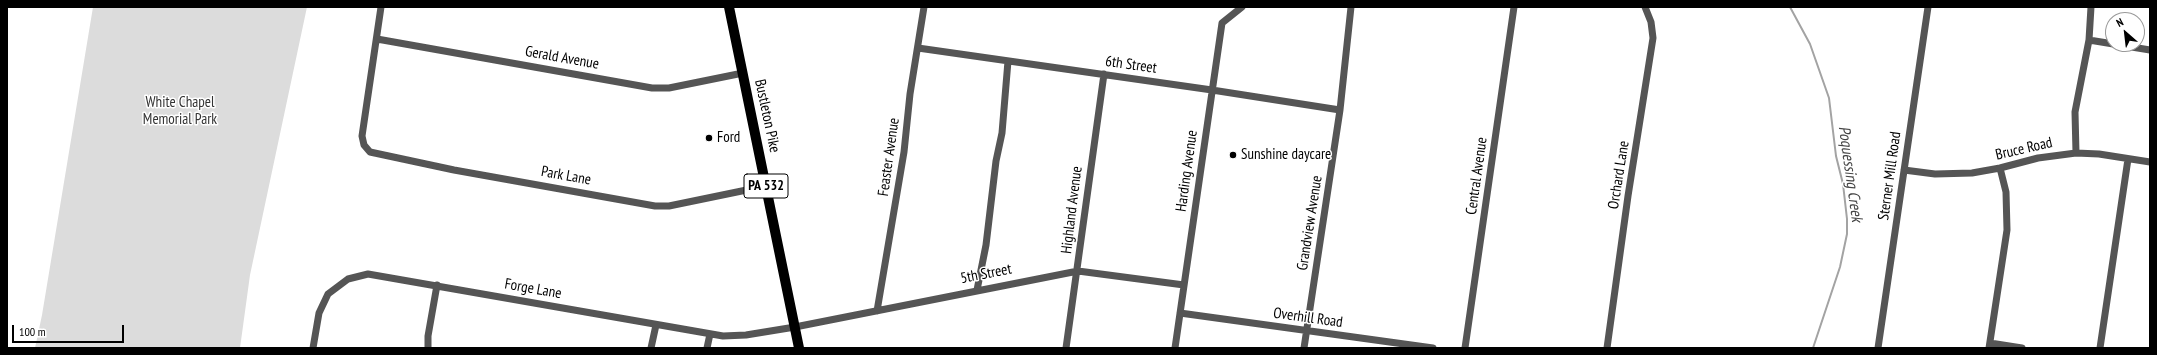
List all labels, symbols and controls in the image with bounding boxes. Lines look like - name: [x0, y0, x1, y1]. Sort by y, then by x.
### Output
- north arrow: [2105, 12, 2145, 52]
- text: N: [2114, 15, 2126, 30]
- street label: Gerald Avenue: [524, 43, 600, 73]
- street label: 6th Street: [1104, 52, 1158, 78]
- street label: Bustleton Pike: [750, 78, 784, 154]
- park label: White Chapel Memorial Park: [143, 94, 217, 129]
- street label: Feaster Avenue: [875, 117, 903, 197]
- water label: Poquessing Creek: [1834, 125, 1866, 223]
- place label: Ford: [717, 129, 740, 147]
- street label: Harding Avenue: [1172, 129, 1202, 213]
- street label: Sterner Mill Road: [1875, 130, 1905, 222]
- marker: Ford: [704, 133, 714, 143]
- street label: Bruce Road: [1994, 134, 2054, 164]
- street label: Central Avenue: [1463, 136, 1491, 216]
- street label: Orchard Lane: [1605, 140, 1633, 210]
- place label: Sunshine daycare: [1241, 146, 1331, 164]
- marker: Sunshine daycare: [1228, 150, 1238, 160]
- street label: Park Lane: [540, 163, 592, 189]
- street label: Highland Avenue: [1058, 165, 1086, 255]
- road number: PA 532: [744, 174, 788, 198]
- street label: Grandview Avenue: [1294, 174, 1326, 272]
- street label: 5th Street: [959, 260, 1013, 288]
- street label: Forge Lane: [503, 275, 563, 303]
- street label: Overhill Road: [1272, 304, 1344, 332]
- scale bar: [14, 317, 126, 343]
- text: 100 m: [19, 324, 46, 339]

